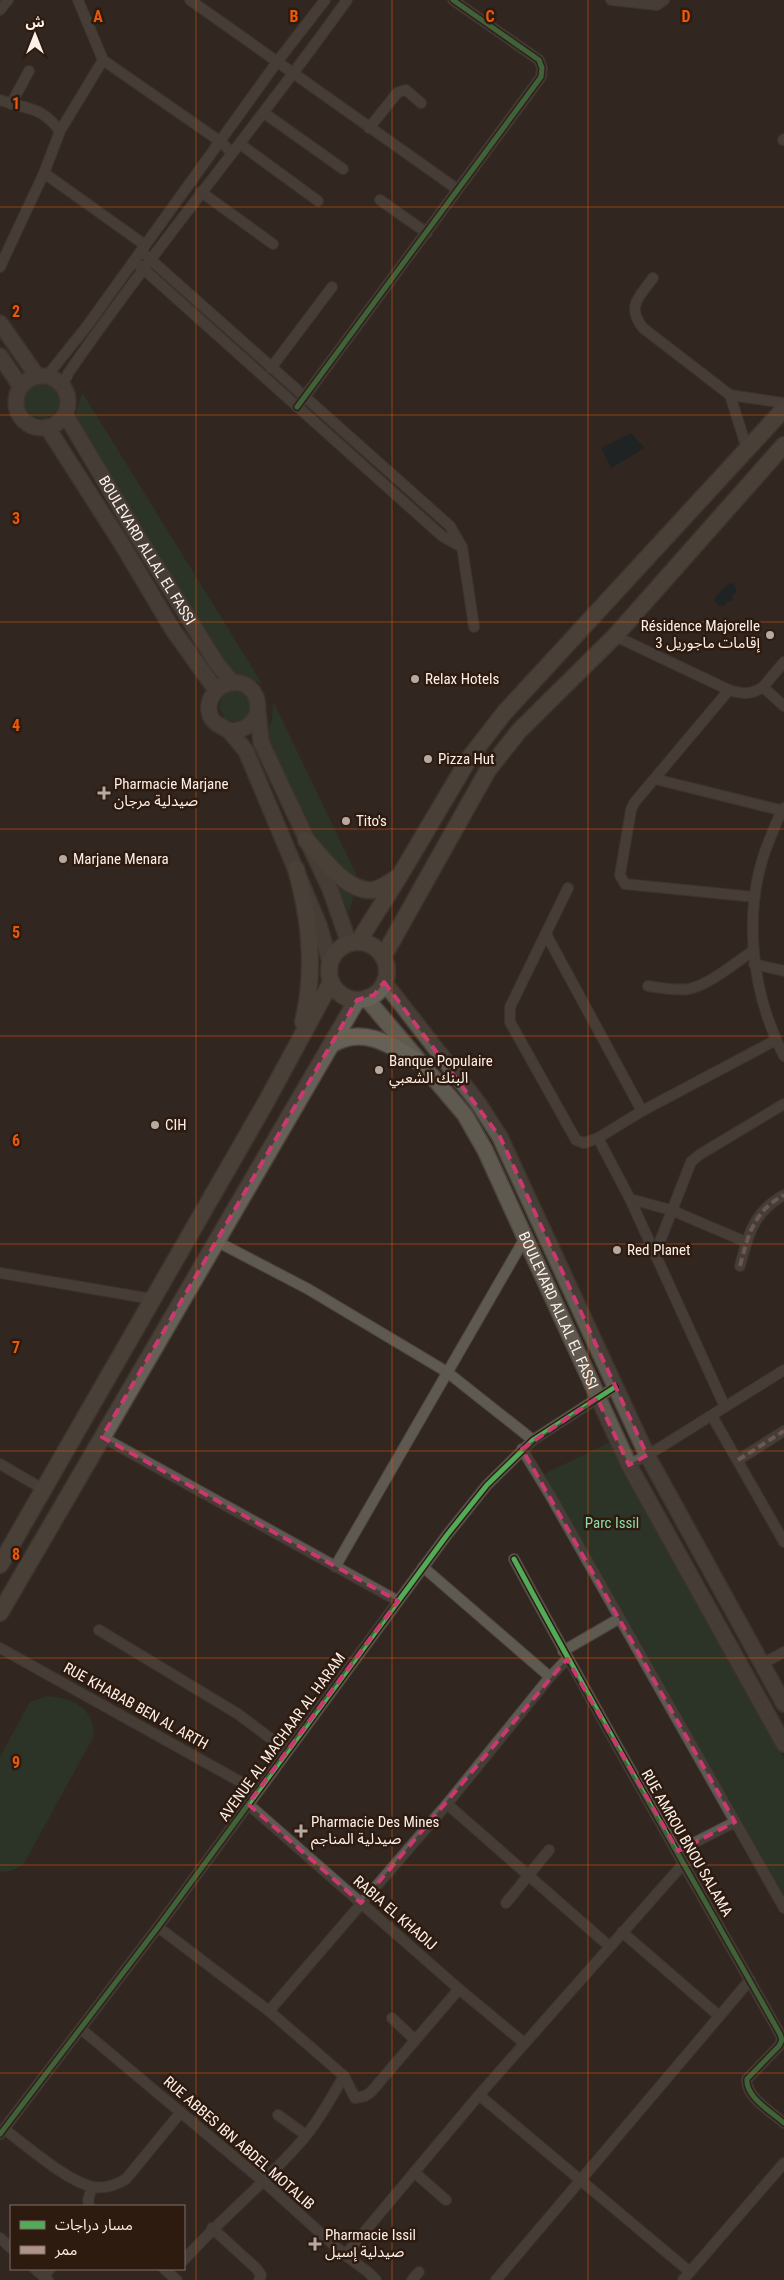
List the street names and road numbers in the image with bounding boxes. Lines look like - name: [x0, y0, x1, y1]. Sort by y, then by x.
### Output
- street label: BOULEVARD ALLAL EL FASSI: [95, 473, 199, 628]
- street label: BOULEVARD ALLAL EL FASSI: [515, 1229, 602, 1392]
- street label: AVENUE AL MACHAAR AL HARAM: [215, 1649, 349, 1825]
- street label: RUE KHABAB BEN AL ARTH: [60, 1659, 212, 1753]
- street label: RUE AMROU BNOU SALAMA: [637, 1766, 737, 1920]
- street label: RABIA EL KHADIJ: [350, 1872, 440, 1954]
- street label: RUE ABBES IBN ABDEL MOTALIB: [160, 2073, 318, 2213]

